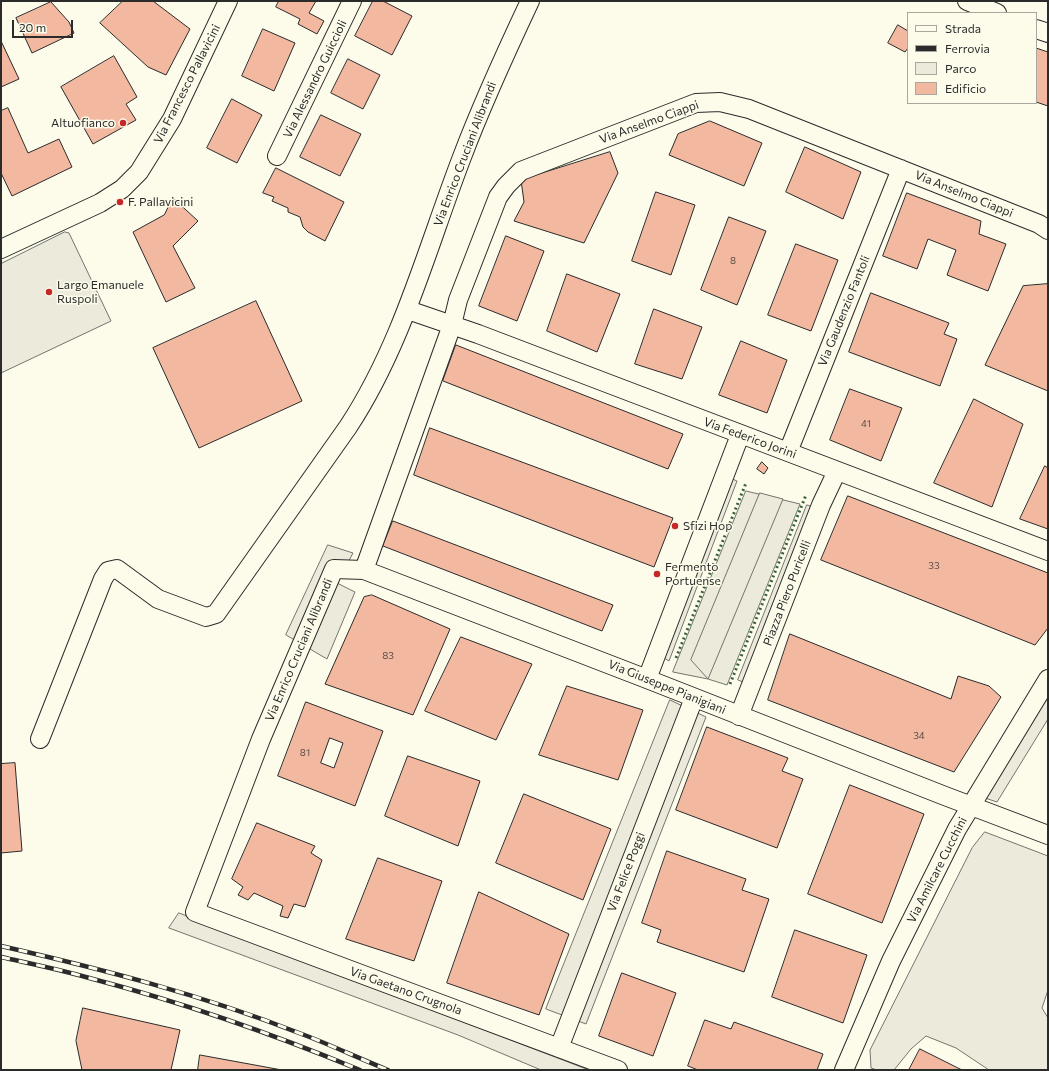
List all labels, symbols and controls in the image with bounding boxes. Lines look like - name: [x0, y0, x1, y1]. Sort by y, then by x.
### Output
- scale bar: [14, 12, 75, 38]
- legend: [907, 12, 1037, 104]
- street label: Via Alessandro Guiccioli: [280, 18, 350, 140]
- text: 20 m: [19, 20, 46, 34]
- text: Strada: [945, 21, 981, 35]
- street label: Via Francesco Pallavicini: [151, 22, 223, 146]
- text: Ferrovia: [945, 41, 990, 55]
- text: Parco: [945, 61, 977, 75]
- street label: Via Enrico Cruciani Alibrandi: [431, 80, 499, 228]
- text: Edificio: [945, 81, 986, 95]
- street label: Via Anselmo Ciappi: [597, 97, 701, 147]
- place label: Altuofianco: [51, 116, 115, 130]
- marker: Altuofianco: [118, 118, 128, 128]
- street label: Via Anselmo Ciappi: [913, 168, 1015, 220]
- place label: F. Pallavicini: [128, 195, 193, 209]
- marker: F. Pallavicini: [115, 197, 125, 207]
- street label: Via Gaudenzio Fantoli: [815, 253, 873, 369]
- house number: 8: [730, 255, 736, 267]
- place label: Largo Emanuele Ruspoli: [57, 278, 144, 306]
- marker: Largo Emanuele Ruspoli: [44, 287, 54, 297]
- street label: Via Federico Jorini: [702, 414, 798, 462]
- house number: 41: [861, 418, 871, 430]
- place label: Sfizi Hop: [683, 519, 732, 533]
- marker: Sfizi Hop: [670, 521, 680, 531]
- street label: Piazza Piero Puricelli: [760, 538, 814, 648]
- place label: Fermento Portuense: [665, 560, 721, 588]
- house number: 33: [928, 560, 940, 572]
- marker: Fermento Portuense: [652, 569, 662, 579]
- street label: Via Enrico Cruciani Alibrandi: [262, 576, 336, 724]
- house number: 83: [382, 650, 394, 662]
- street label: Via Giuseppe Pianigiani: [606, 657, 728, 717]
- house number: 34: [913, 730, 925, 742]
- house number: 81: [300, 747, 310, 759]
- street label: Via Amilcare Cucchini: [904, 815, 970, 925]
- street label: Via Felice Poggi: [604, 830, 648, 914]
- street label: Via Gaetano Crugnola: [348, 964, 464, 1018]

